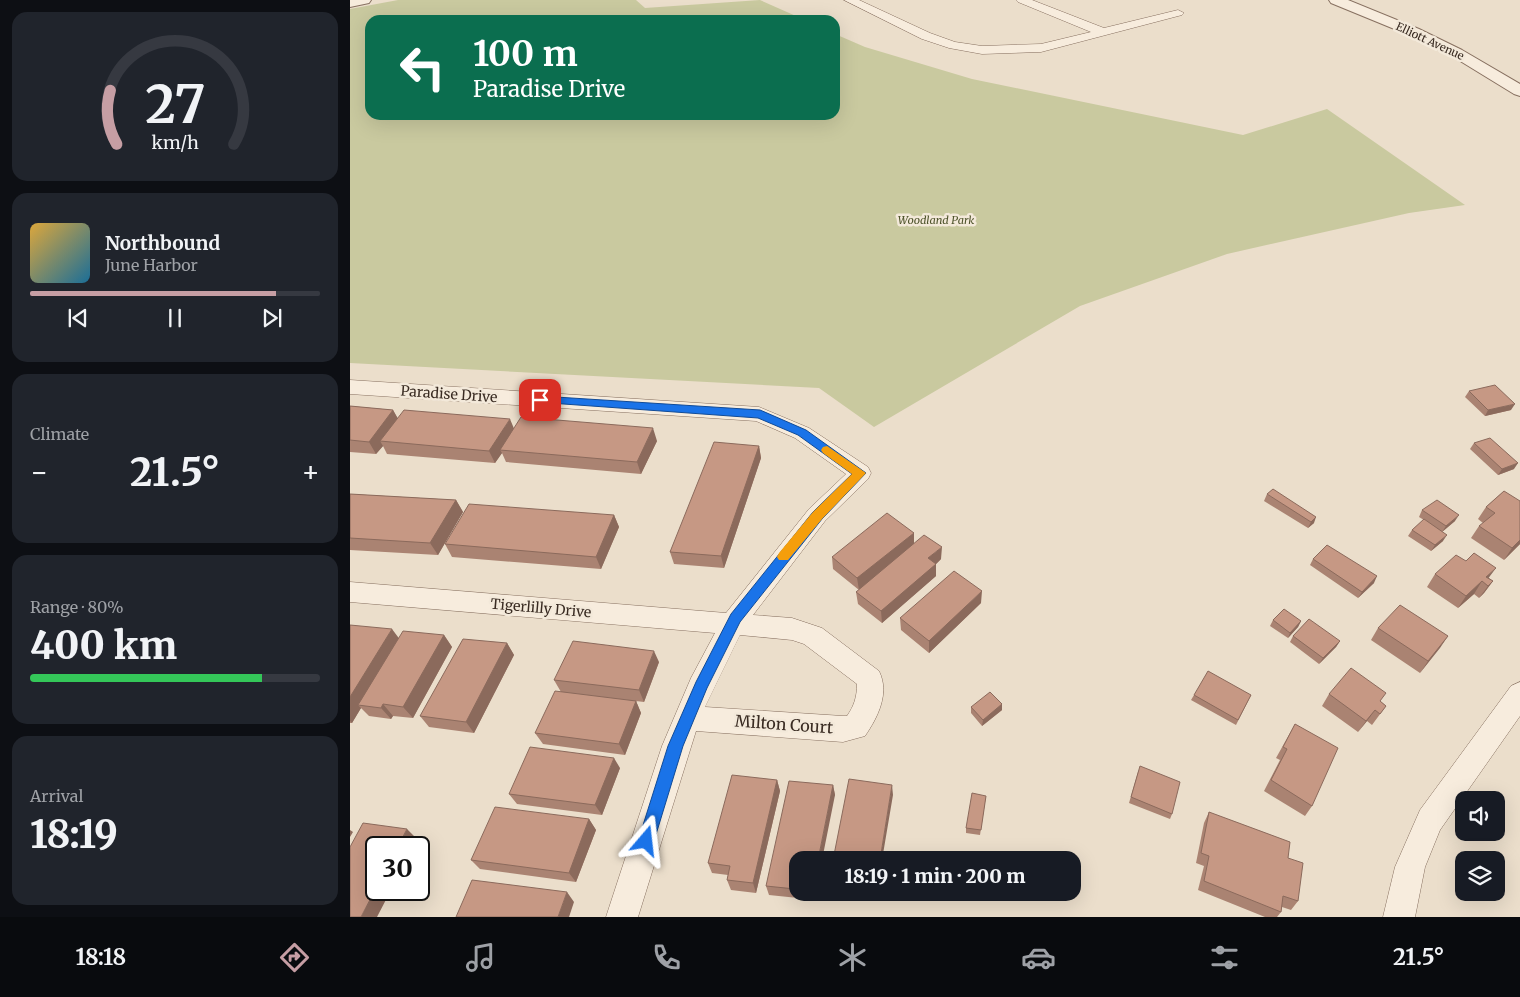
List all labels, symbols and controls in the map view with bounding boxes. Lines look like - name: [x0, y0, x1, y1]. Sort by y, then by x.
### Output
- street label: Elliott Avenue: [1394, 19, 1467, 63]
- text: 100 m: [473, 32, 578, 76]
- icon: left: [390, 35, 455, 100]
- text: 27: [145, 72, 205, 137]
- text: Paradise Drive: [473, 75, 625, 103]
- text: km/h: [151, 131, 199, 154]
- park label: Woodland Park: [898, 213, 974, 227]
- text: Northbound: [105, 231, 220, 255]
- text: June Harbor: [105, 255, 198, 275]
- icon: previous: [64, 304, 92, 332]
- icon: pause: [161, 304, 189, 332]
- icon: next: [258, 304, 286, 332]
- pin: [519, 379, 561, 421]
- street label: Paradise Drive: [400, 382, 498, 406]
- icon: arrive: [526, 386, 554, 414]
- text: Climate: [30, 424, 89, 444]
- text: 21.5°: [130, 449, 220, 496]
- text: −: [30, 454, 49, 490]
- text: +: [301, 454, 320, 490]
- street label: Tigerlilly Drive: [490, 595, 592, 621]
- text: Range · 80%: [30, 597, 124, 617]
- text: 400 km: [30, 622, 177, 669]
- street label: Milton Court: [734, 711, 834, 737]
- text: Arrival: [30, 786, 83, 806]
- map controls: [1455, 791, 1505, 901]
- button: sound: [1455, 791, 1505, 841]
- text: 18:19: [30, 811, 118, 858]
- position arrow: [619, 814, 671, 866]
- speed limit sign: 30: [365, 836, 430, 901]
- button: layers: [1455, 851, 1505, 901]
- text: 18:19 · 1 min · 200 m: [844, 864, 1026, 888]
- icon: directions: [277, 940, 312, 975]
- icon: music: [463, 940, 498, 975]
- icon: phone: [649, 940, 684, 975]
- icon: climate: [835, 940, 870, 975]
- icon: car: [1021, 940, 1056, 975]
- icon: filters: [1207, 940, 1242, 975]
- text: 18:18: [75, 943, 126, 971]
- text: 21.5°: [1393, 943, 1444, 971]

